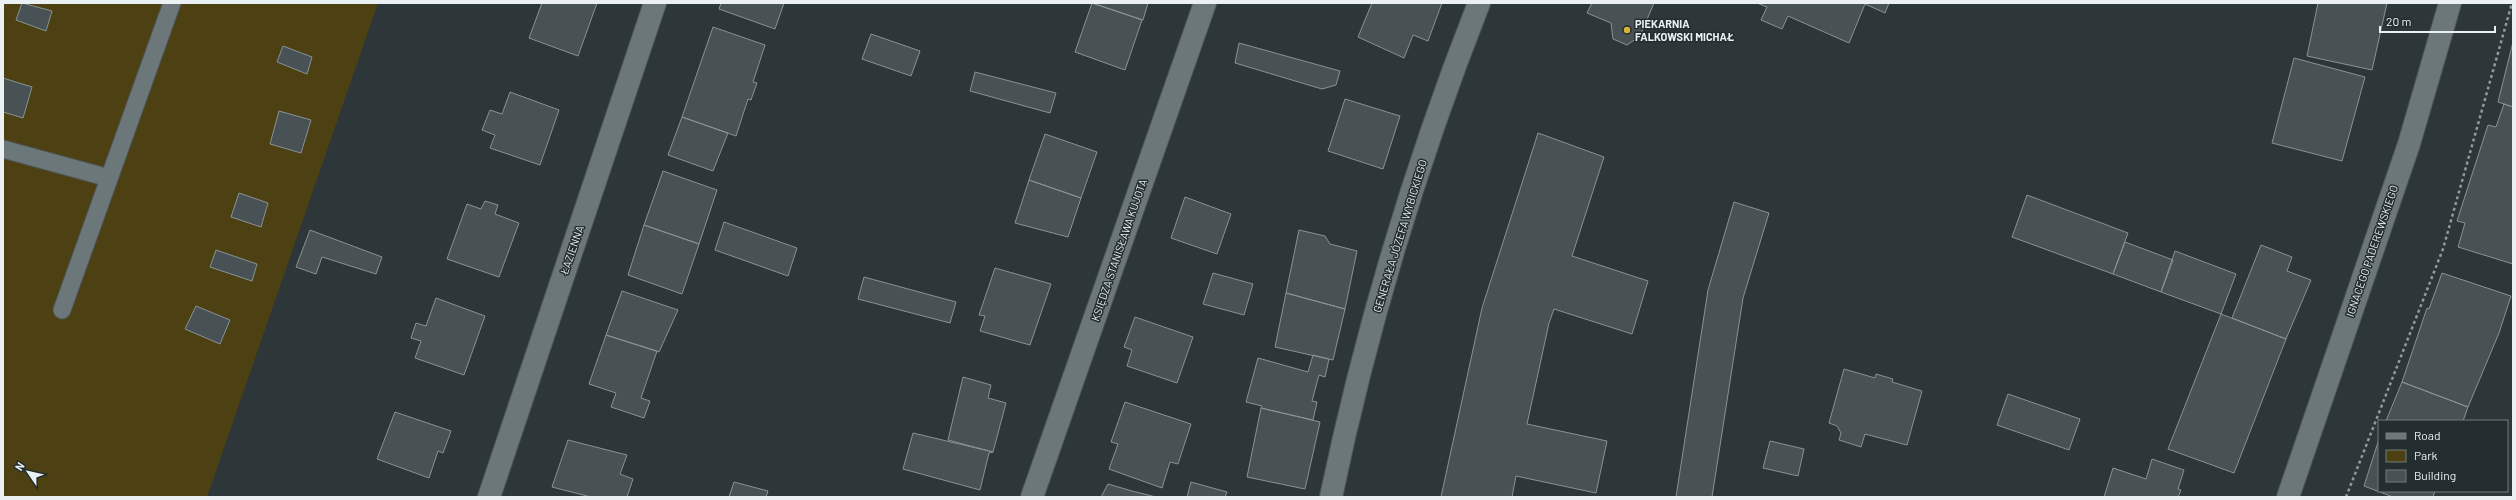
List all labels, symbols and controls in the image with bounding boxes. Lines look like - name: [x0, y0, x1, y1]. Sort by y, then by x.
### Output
- scale bar: [2380, 8, 2495, 34]
- text: 20 m: [2386, 14, 2412, 28]
- place label: PIEKARNIA FALKOWSKI MICHAŁ: [1635, 17, 1734, 43]
- marker: PIEKARNIA FALKOWSKI MICHAŁ: [1622, 25, 1632, 35]
- street label: GENERAŁA JÓZEFA WYBICKIEGO: [1370, 158, 1429, 314]
- street label: KSIĘDZA STANISŁAWA KUJOTA: [1088, 177, 1149, 323]
- street label: IGNACEGO PADEREWSKIEGO: [2343, 183, 2400, 318]
- street label: ŁAZIENNA: [557, 223, 586, 277]
- legend: [2378, 420, 2508, 492]
- text: Road: [2414, 428, 2441, 442]
- text: Park: [2414, 448, 2438, 462]
- north arrow: [8, 452, 48, 492]
- text: N: [12, 459, 27, 473]
- text: Building: [2414, 468, 2456, 482]

